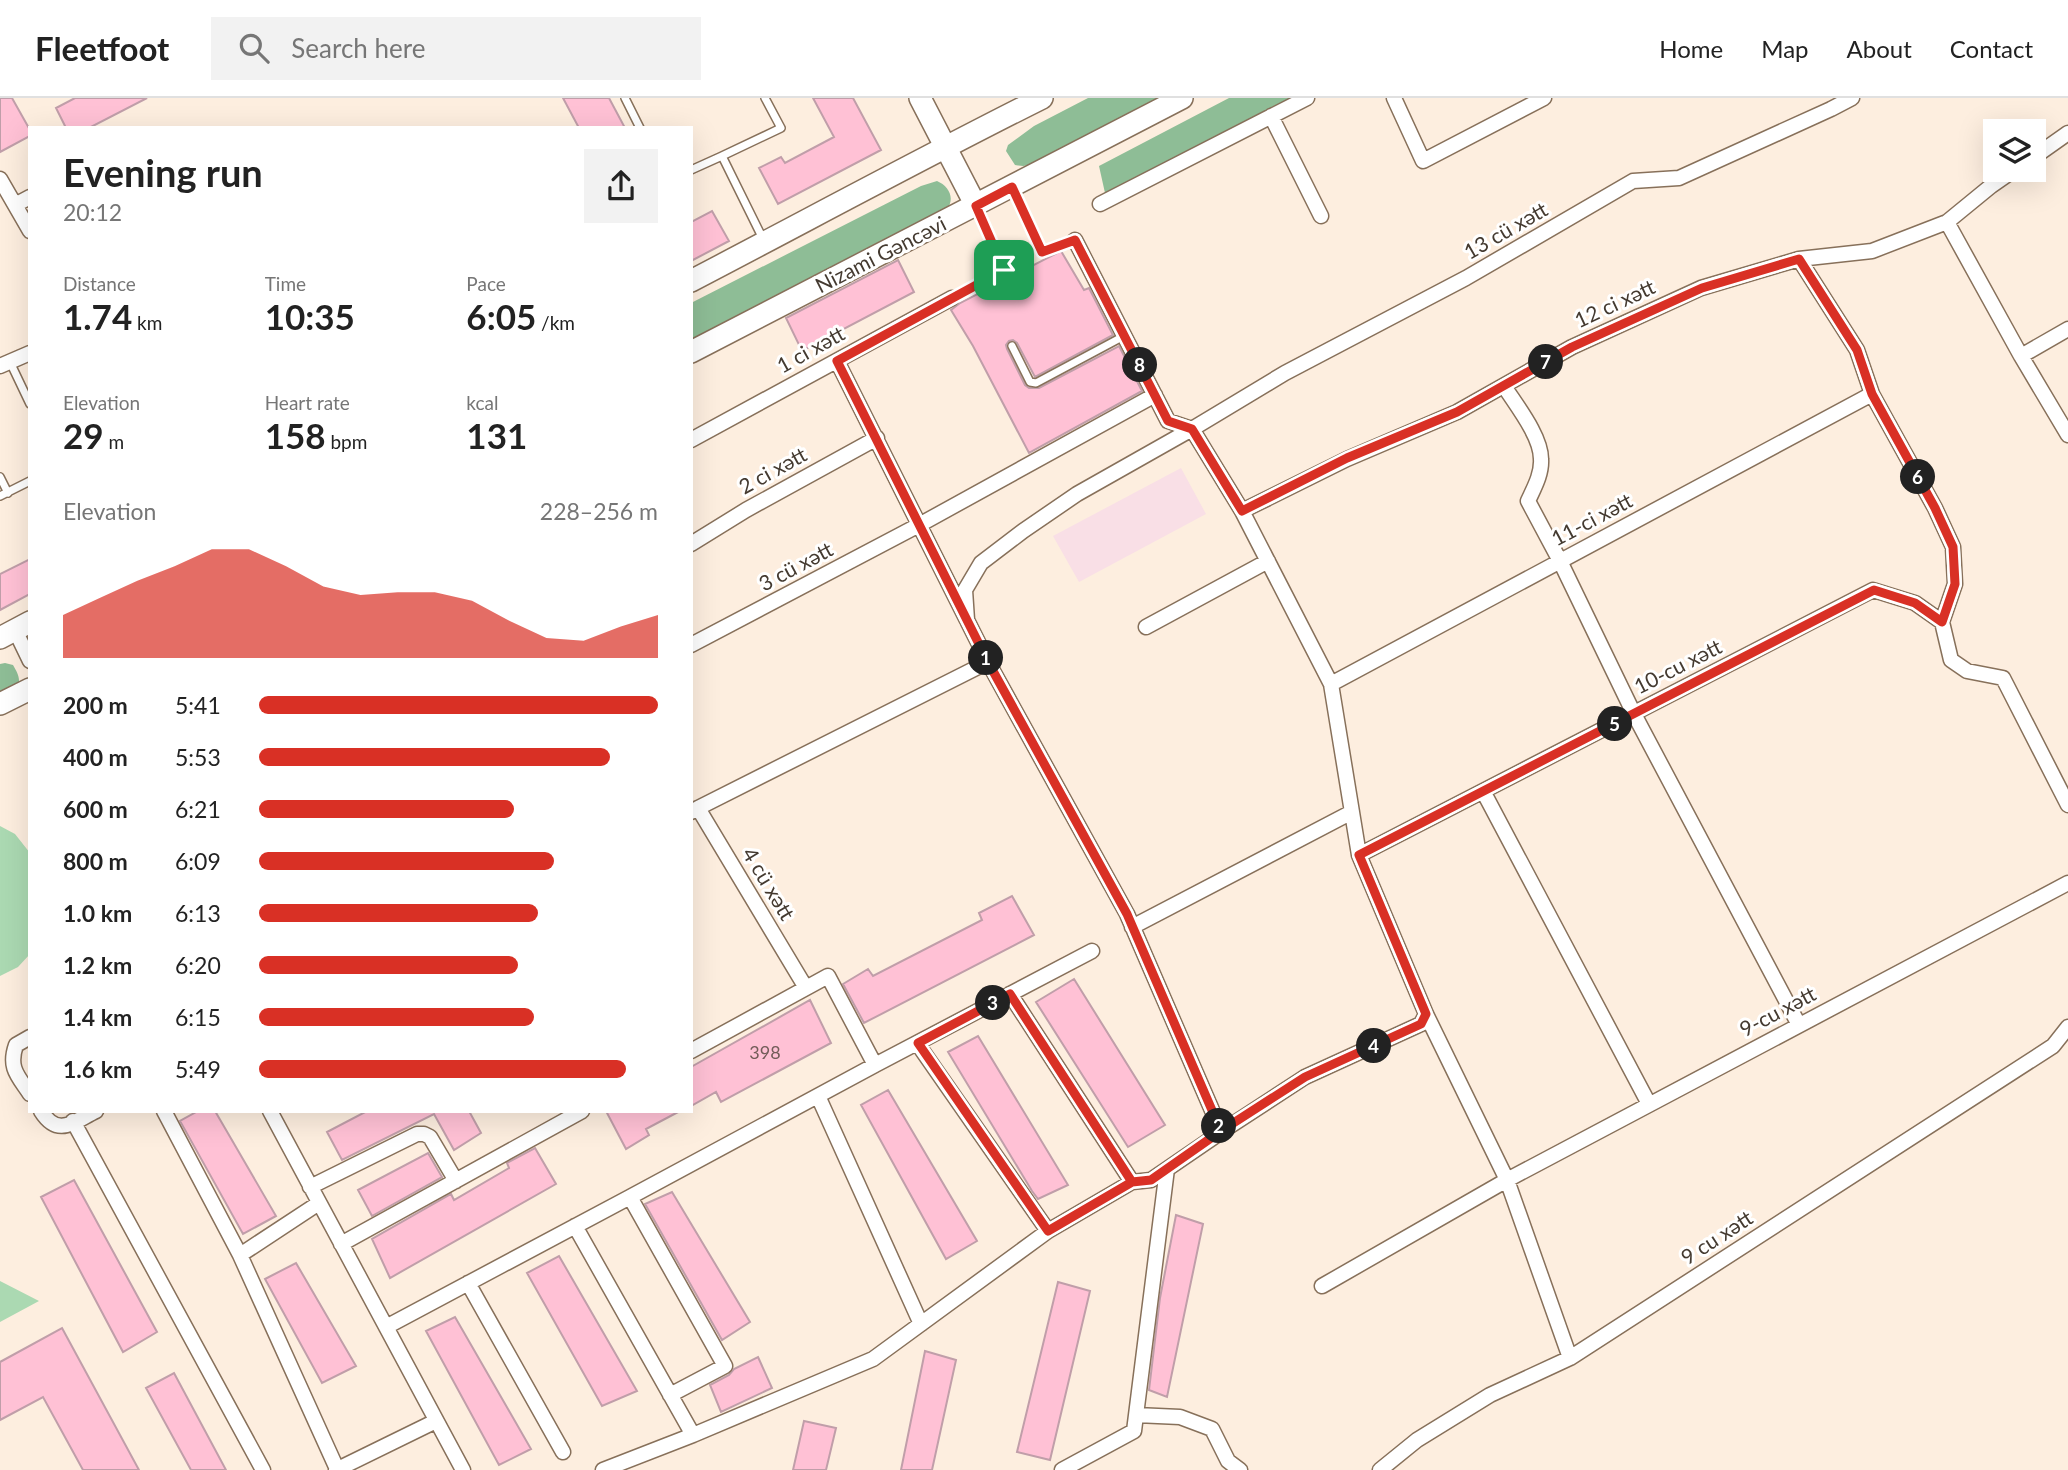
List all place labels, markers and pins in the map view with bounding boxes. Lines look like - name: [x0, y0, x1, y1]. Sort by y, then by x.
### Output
- pin: [974, 240, 1034, 300]
- pin: 7: [1528, 344, 1564, 380]
- pin: 8: [1122, 348, 1158, 382]
- pin: 6: [1900, 460, 1936, 494]
- pin: 1: [968, 640, 1004, 676]
- pin: 5: [1598, 706, 1632, 742]
- pin: 3: [976, 986, 1010, 1020]
- pin: 4: [1356, 1028, 1392, 1063]
- pin: 2: [1202, 1108, 1236, 1144]

